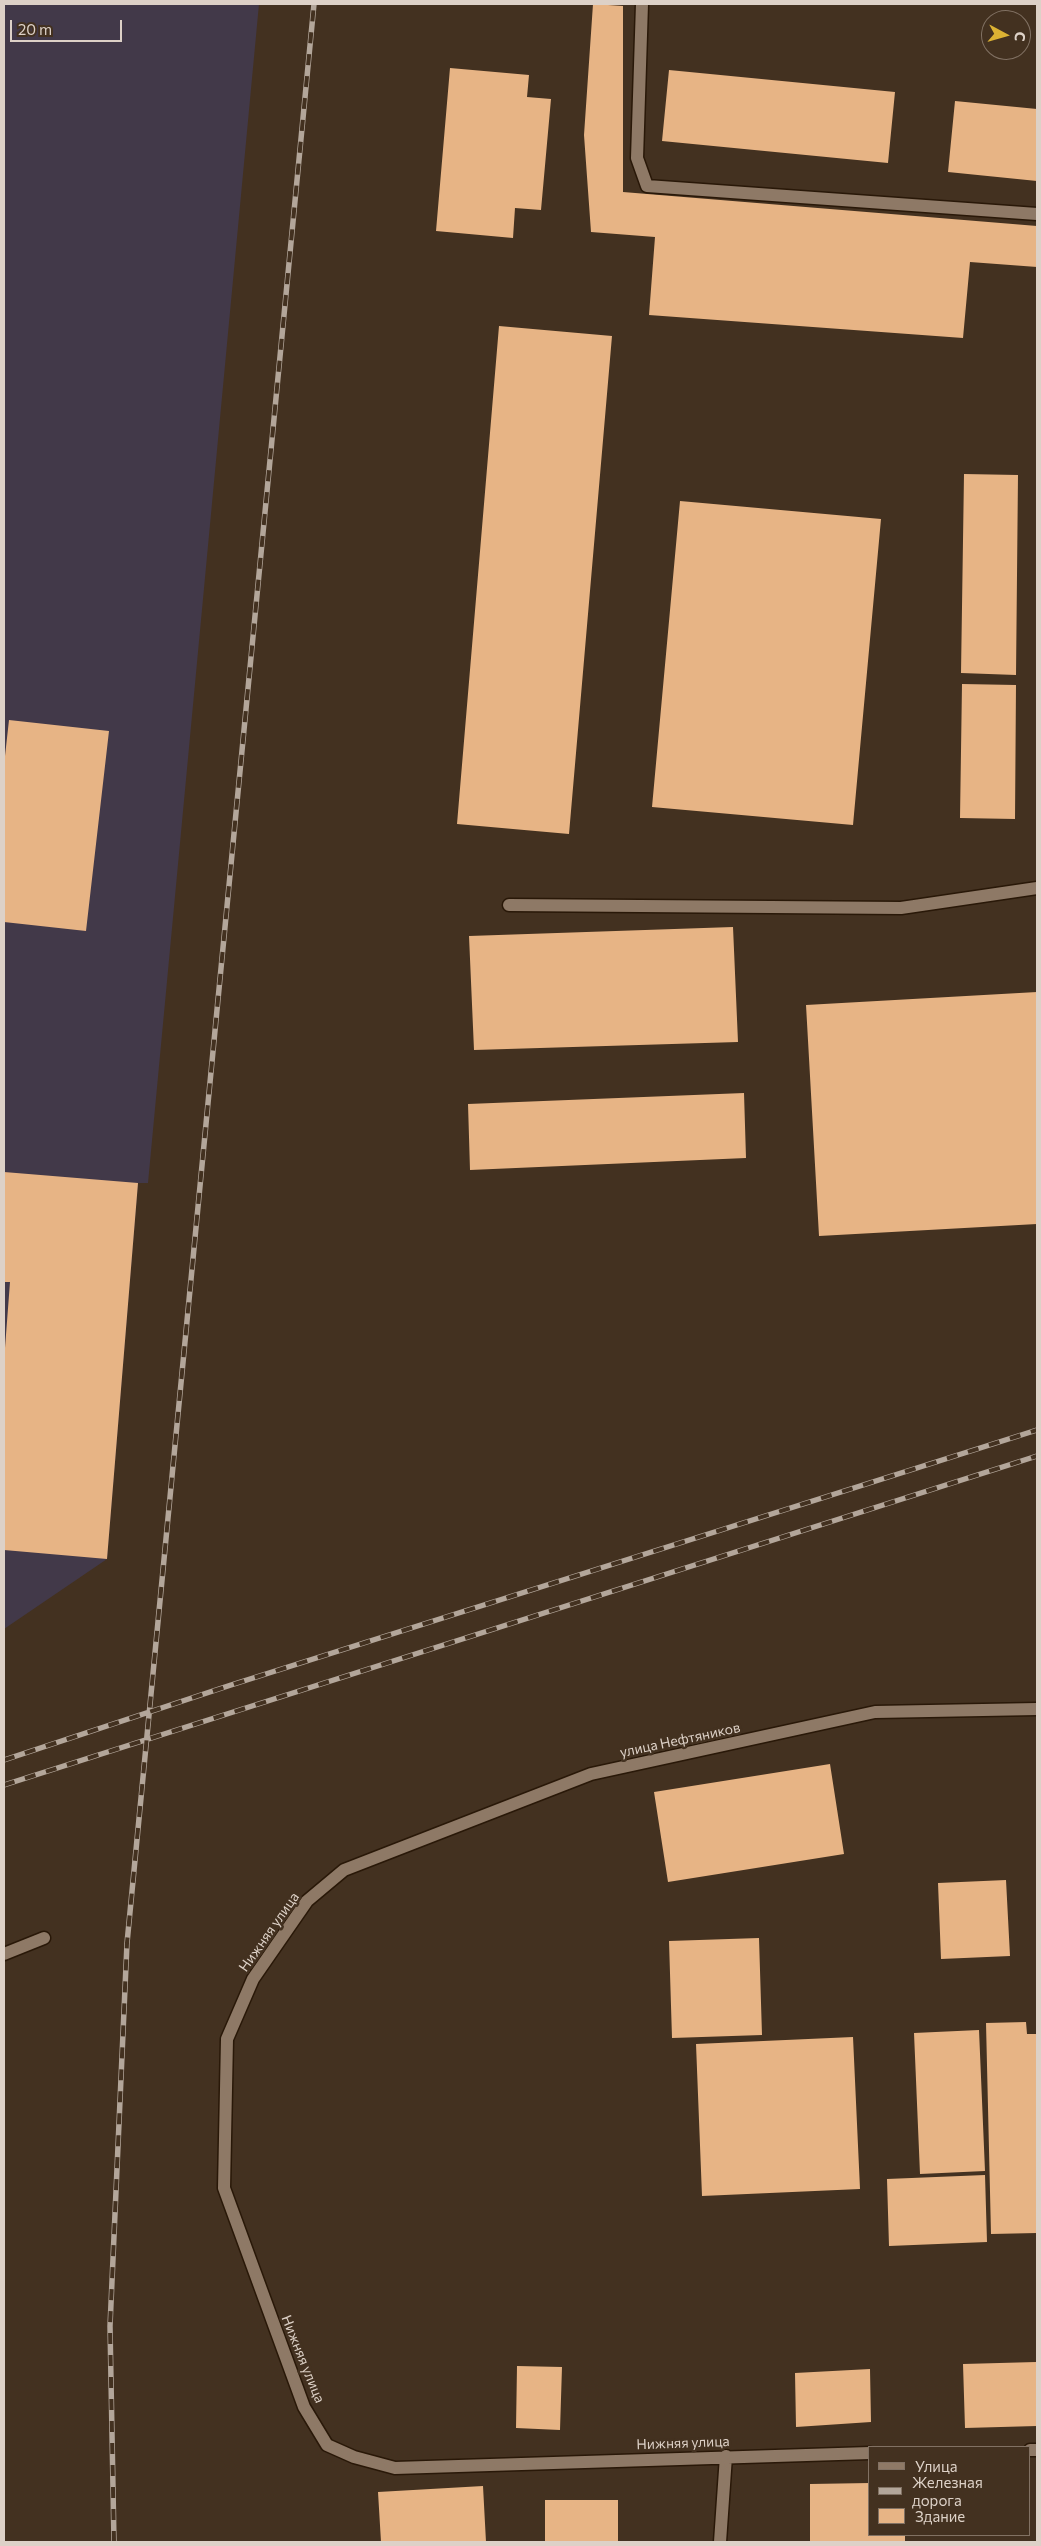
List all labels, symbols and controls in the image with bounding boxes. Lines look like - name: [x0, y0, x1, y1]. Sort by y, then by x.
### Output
- scale bar: [12, 10, 125, 42]
- north arrow: [981, 10, 1031, 60]
- text: 20 m: [18, 20, 52, 38]
- text: С: [1011, 31, 1029, 42]
- street label: улица Нефтяников: [618, 1719, 742, 1761]
- street label: Нижняя улица: [235, 1889, 303, 1975]
- street label: Нижняя улица: [278, 2313, 328, 2405]
- street label: Нижняя улица: [636, 2433, 730, 2453]
- legend: [868, 2446, 1031, 2536]
- text: Улица: [915, 2457, 957, 2475]
- text: Железная дорога: [912, 2473, 983, 2509]
- text: Здание: [915, 2507, 965, 2525]

